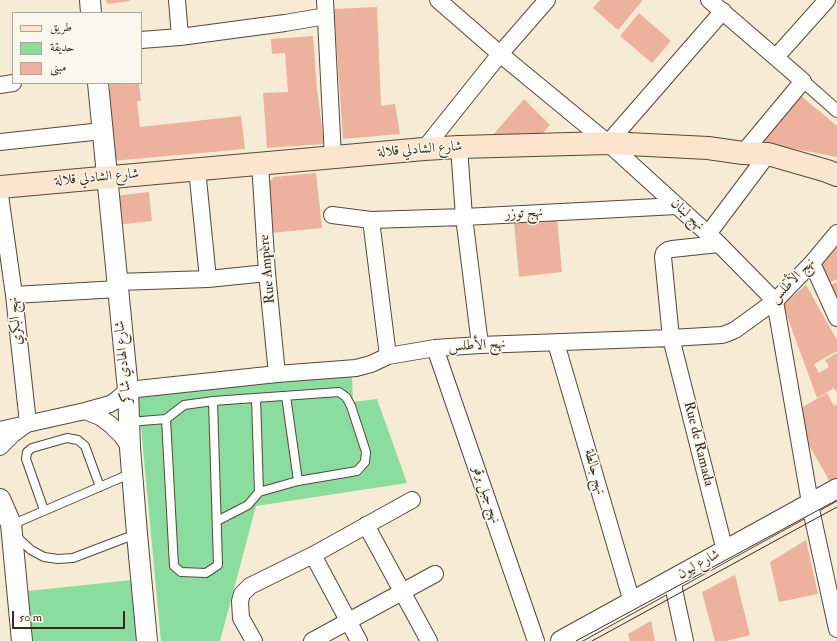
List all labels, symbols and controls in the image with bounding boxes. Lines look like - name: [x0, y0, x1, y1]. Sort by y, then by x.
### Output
- legend: [12, 12, 142, 84]
- text: طريق: [50, 20, 72, 35]
- text: حديقة: [50, 40, 74, 55]
- text: مبنى: [50, 60, 66, 75]
- street label: شارع الشادلي قلالة: [377, 139, 463, 161]
- street label: شارع الشادلي قلالة: [54, 166, 140, 190]
- street label: نهج لبنان: [667, 195, 707, 235]
- street label: نهج توزر: [505, 205, 543, 223]
- street label: Rue Ampère: [257, 234, 279, 304]
- street label: نهج الأطلس: [767, 255, 819, 307]
- street label: نهج البكري: [5, 296, 27, 346]
- street label: شارع الهادي شاكر: [112, 320, 136, 404]
- street label: نهج الأطلس: [448, 336, 506, 356]
- street label: Rue de Ramada: [679, 400, 717, 488]
- street label: نهج جالطة: [580, 447, 608, 497]
- street label: نهج جبل برقو: [468, 464, 504, 526]
- street label: شارع ليون: [675, 547, 723, 583]
- scale bar: [14, 603, 127, 629]
- text: 50 m: [19, 610, 42, 625]

